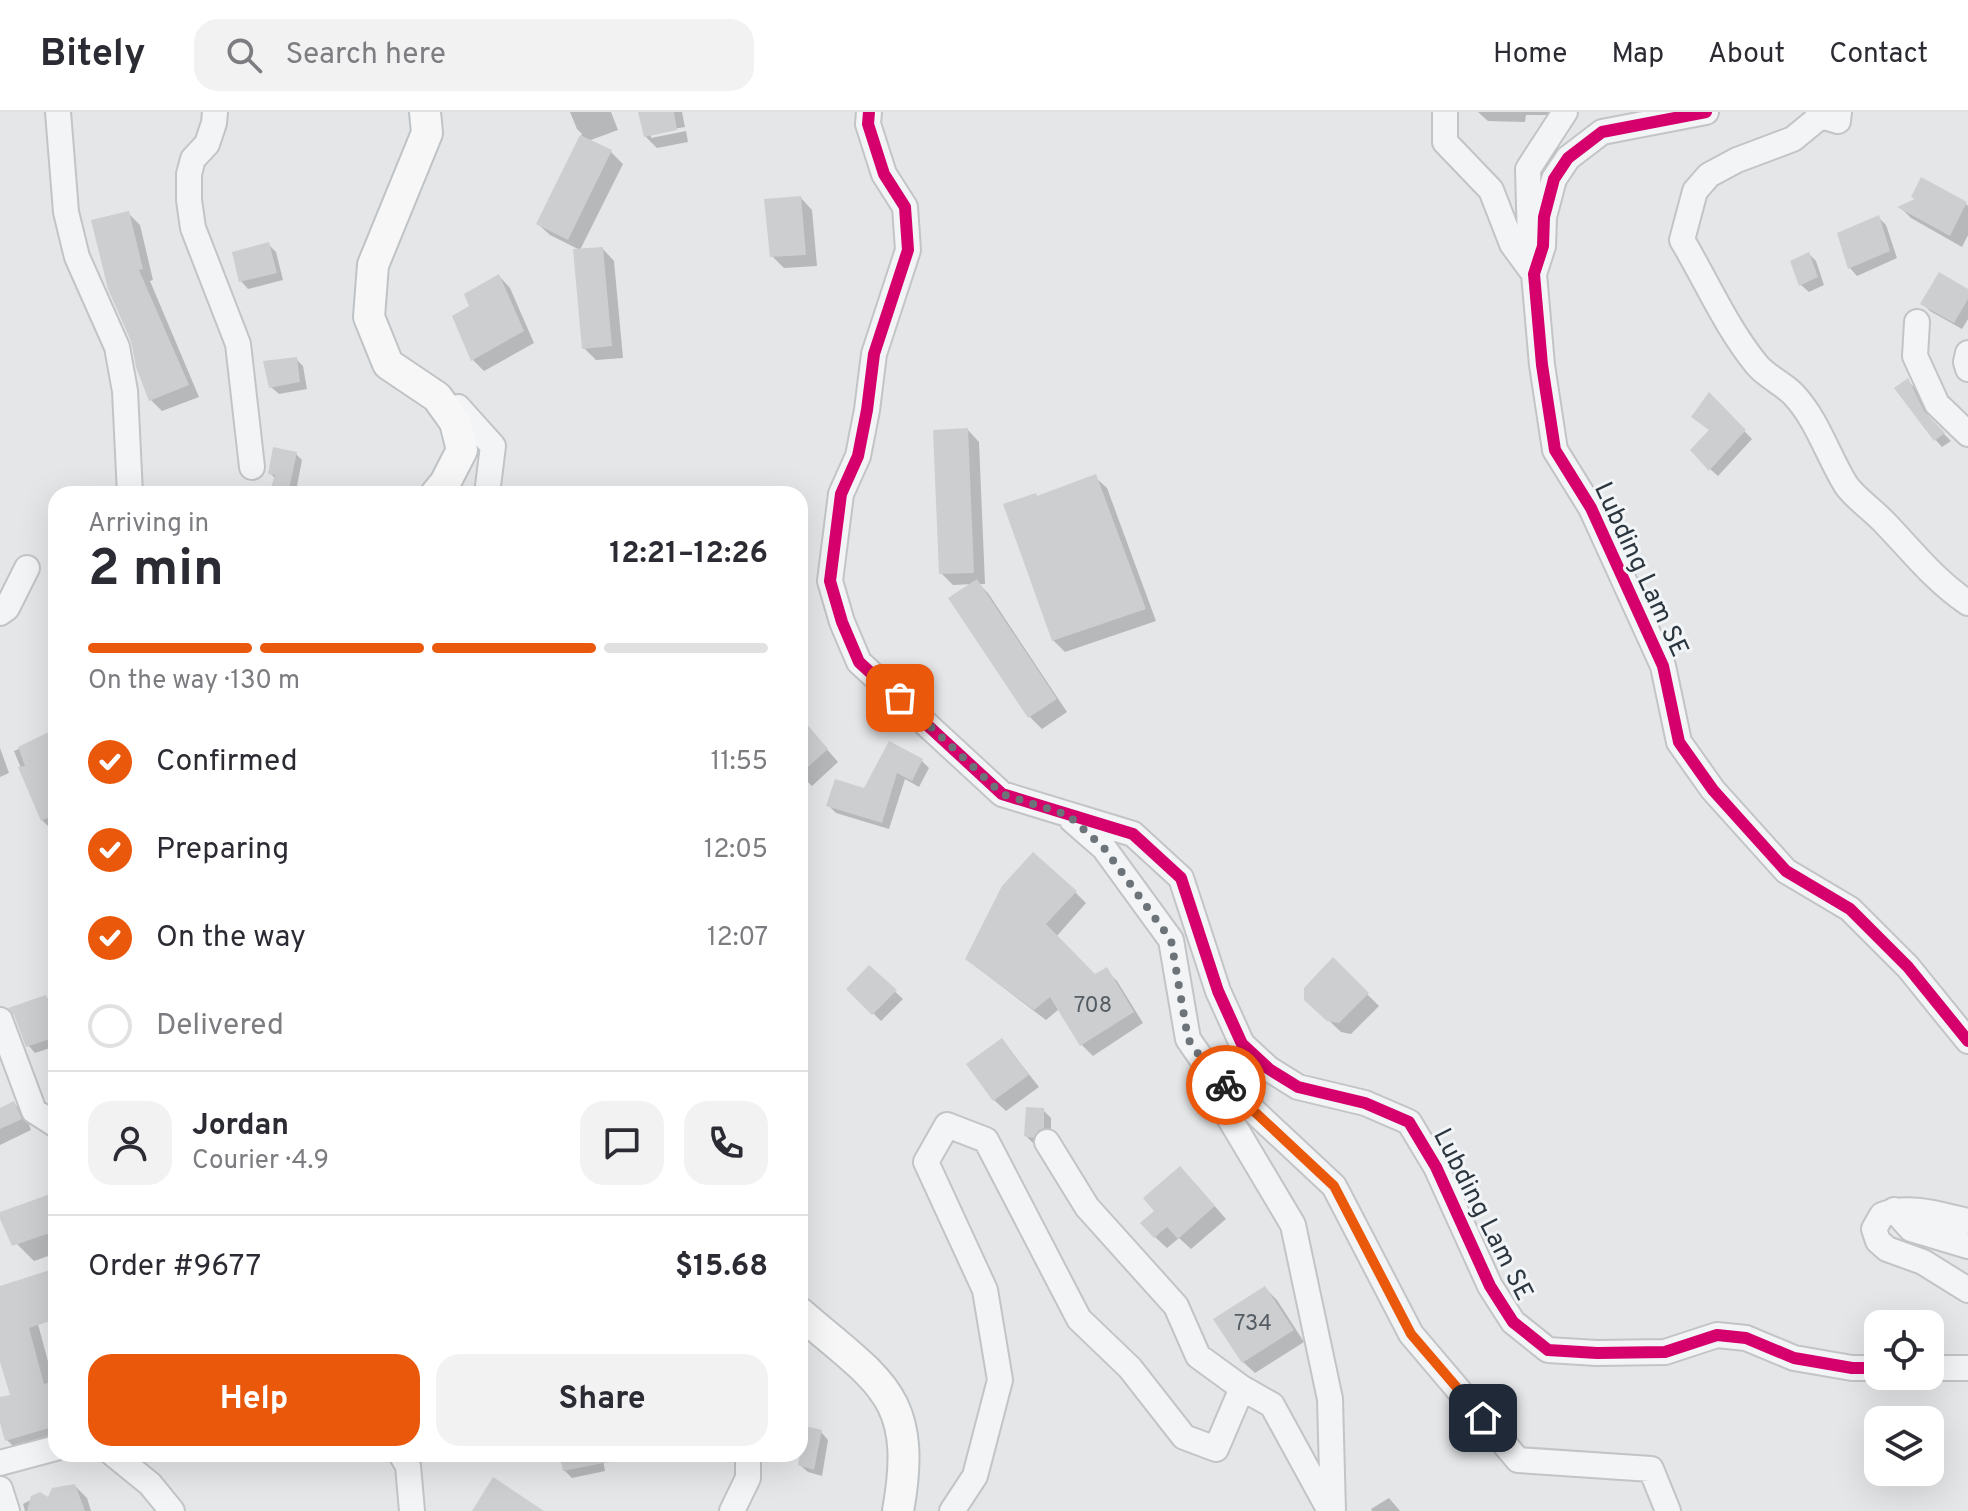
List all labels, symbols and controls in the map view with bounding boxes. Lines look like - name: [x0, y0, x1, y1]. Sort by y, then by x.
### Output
- search box: [194, 19, 754, 91]
- text: Bitely: [40, 31, 146, 80]
- icon: search: [222, 33, 266, 77]
- text: Search here: [286, 37, 446, 74]
- text: Home: [1493, 37, 1567, 73]
- text: Map: [1611, 37, 1664, 73]
- text: About: [1708, 37, 1785, 73]
- text: Contact: [1829, 37, 1928, 73]
- street label: Lubding Lam SE: [1585, 477, 1695, 663]
- text: Arriving in: [88, 508, 209, 541]
- text: 12:21–12:26: [609, 536, 768, 573]
- text: 2 min: [88, 538, 224, 604]
- pin: [866, 664, 934, 732]
- text: On the way · 130 m: [88, 665, 300, 698]
- icon: bag: [878, 676, 922, 720]
- icon: check: [88, 740, 132, 784]
- text: Confirmed: [156, 744, 298, 781]
- text: 11:55: [710, 746, 768, 779]
- icon: check: [88, 828, 132, 872]
- text: Preparing: [156, 832, 289, 869]
- text: 12:05: [704, 834, 768, 867]
- icon: check: [88, 916, 132, 960]
- text: On the way: [156, 920, 306, 957]
- text: 12:07: [707, 922, 768, 955]
- house number: 708: [1074, 993, 1112, 1020]
- text: Delivered: [156, 1008, 284, 1045]
- courier: [1186, 1045, 1266, 1125]
- icon: bike: [1204, 1063, 1248, 1107]
- button: person: [88, 1101, 172, 1185]
- button: chat: [580, 1101, 664, 1185]
- button: phone: [684, 1101, 768, 1185]
- text: Jordan: [192, 1108, 289, 1145]
- street label: Lubding Lam SE: [1424, 1123, 1540, 1307]
- text: Courier · 4.9: [192, 1145, 329, 1178]
- text: Order #9677: [88, 1249, 261, 1286]
- text: $15.68: [675, 1249, 768, 1286]
- map controls: [1864, 1310, 1944, 1486]
- button: locate: [1864, 1310, 1944, 1390]
- house number: 734: [1234, 1311, 1272, 1338]
- button: Help: [88, 1354, 420, 1446]
- button: Share: [436, 1354, 768, 1446]
- pin: [1449, 1384, 1517, 1452]
- icon: home: [1461, 1396, 1505, 1440]
- button: layers: [1864, 1406, 1944, 1486]

